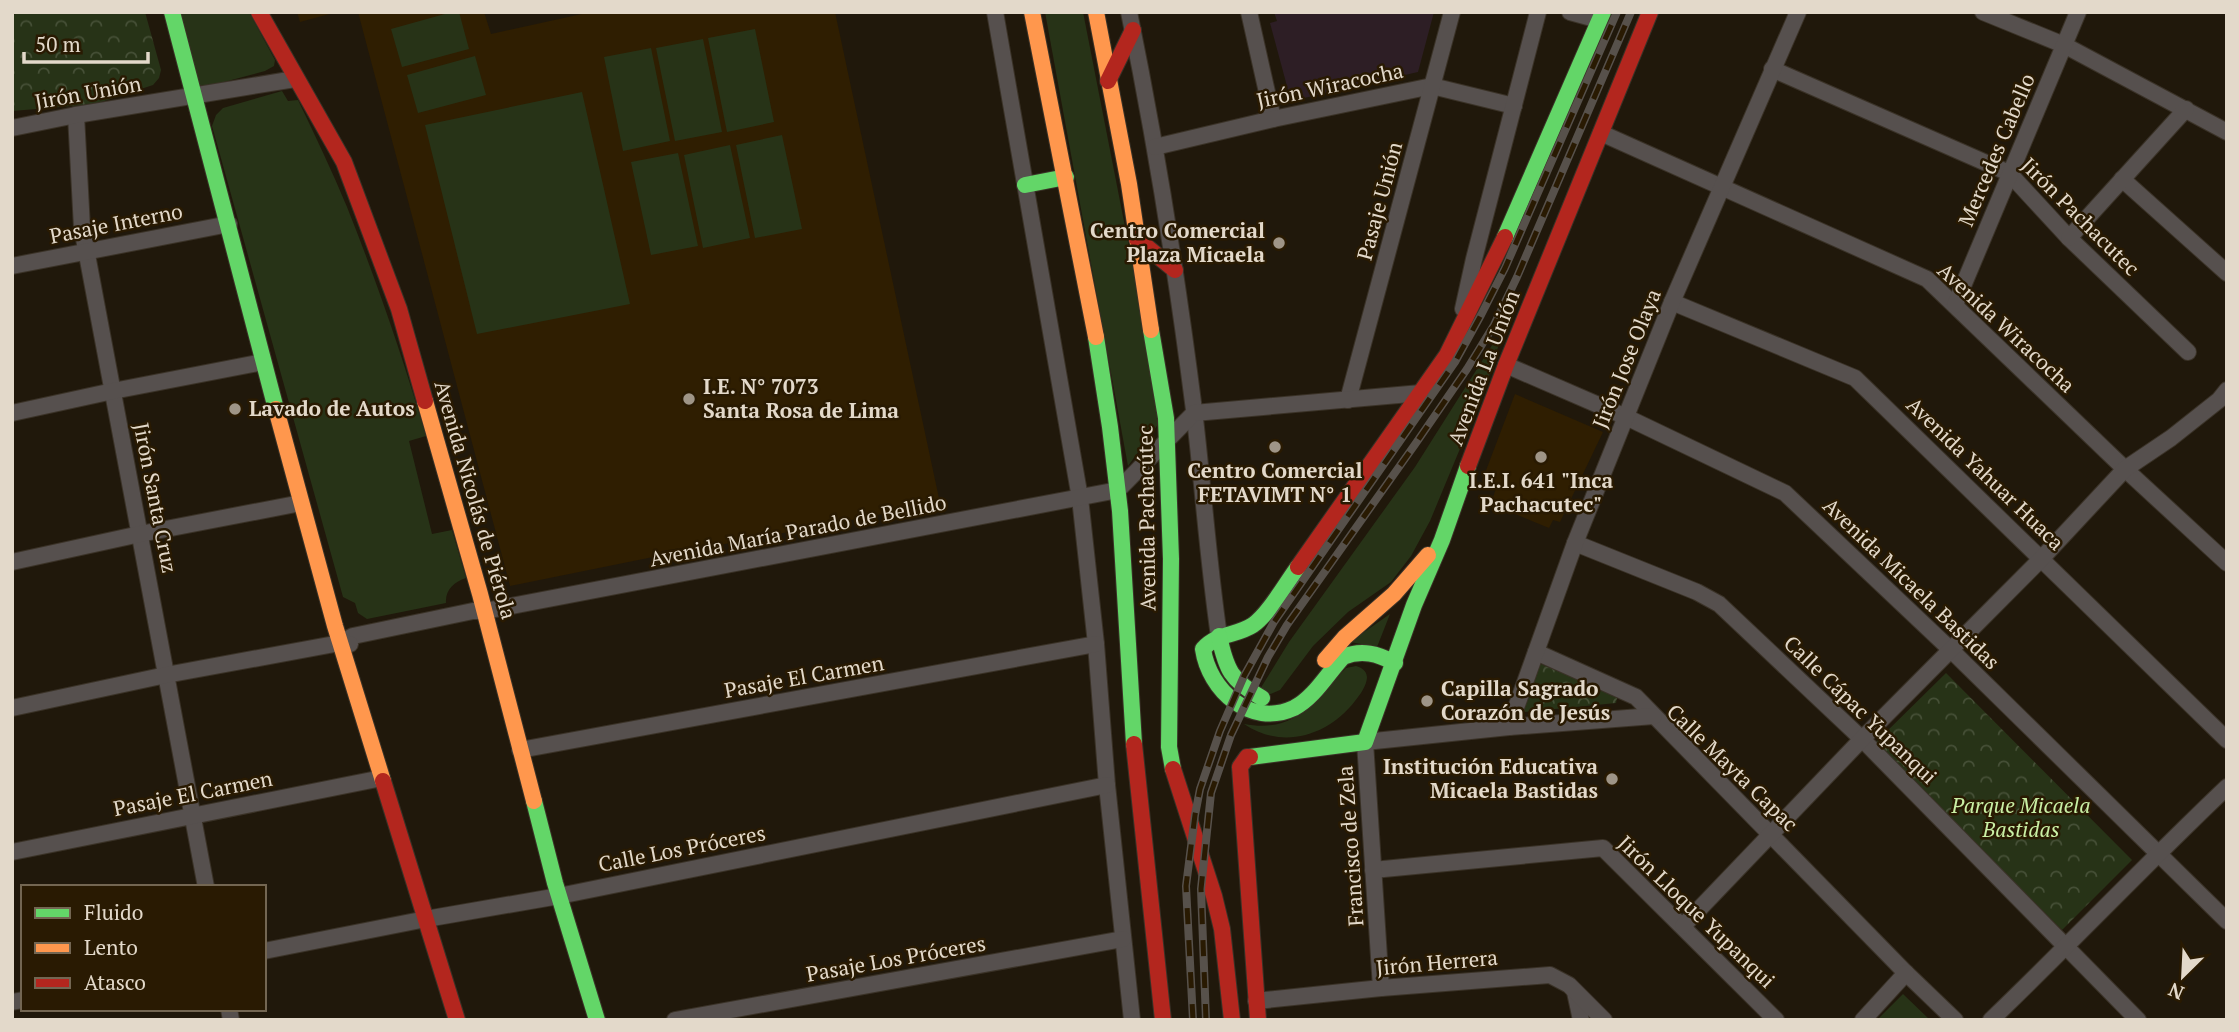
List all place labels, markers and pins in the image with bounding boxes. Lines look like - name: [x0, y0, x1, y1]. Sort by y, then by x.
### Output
- place label: Centro Comercial Plaza Micaela: [1090, 216, 1265, 268]
- marker: Centro Comercial Plaza Micaela: [1271, 235, 1287, 251]
- place label: I.E. N° 7073 Santa Rosa de Lima: [703, 372, 899, 424]
- marker: I.E. N° 7073 Santa Rosa de Lima: [681, 391, 697, 407]
- place label: Lavado de Autos: [249, 394, 415, 422]
- marker: Lavado de Autos: [227, 401, 243, 417]
- marker: Centro Comercial FETAVIMT N° 1: [1267, 439, 1283, 455]
- marker: I.E.I. 641 "Inca Pachacutec": [1533, 449, 1549, 465]
- place label: Centro Comercial FETAVIMT N° 1: [1188, 456, 1362, 508]
- place label: I.E.I. 641 "Inca Pachacutec": [1469, 466, 1613, 518]
- place label: Capilla Sagrado Corazón de Jesús: [1441, 674, 1610, 726]
- marker: Capilla Sagrado Corazón de Jesús: [1419, 693, 1435, 709]
- place label: Institución Educativa Micaela Bastidas: [1383, 752, 1598, 804]
- marker: Institución Educativa Micaela Bastidas: [1604, 771, 1620, 787]

